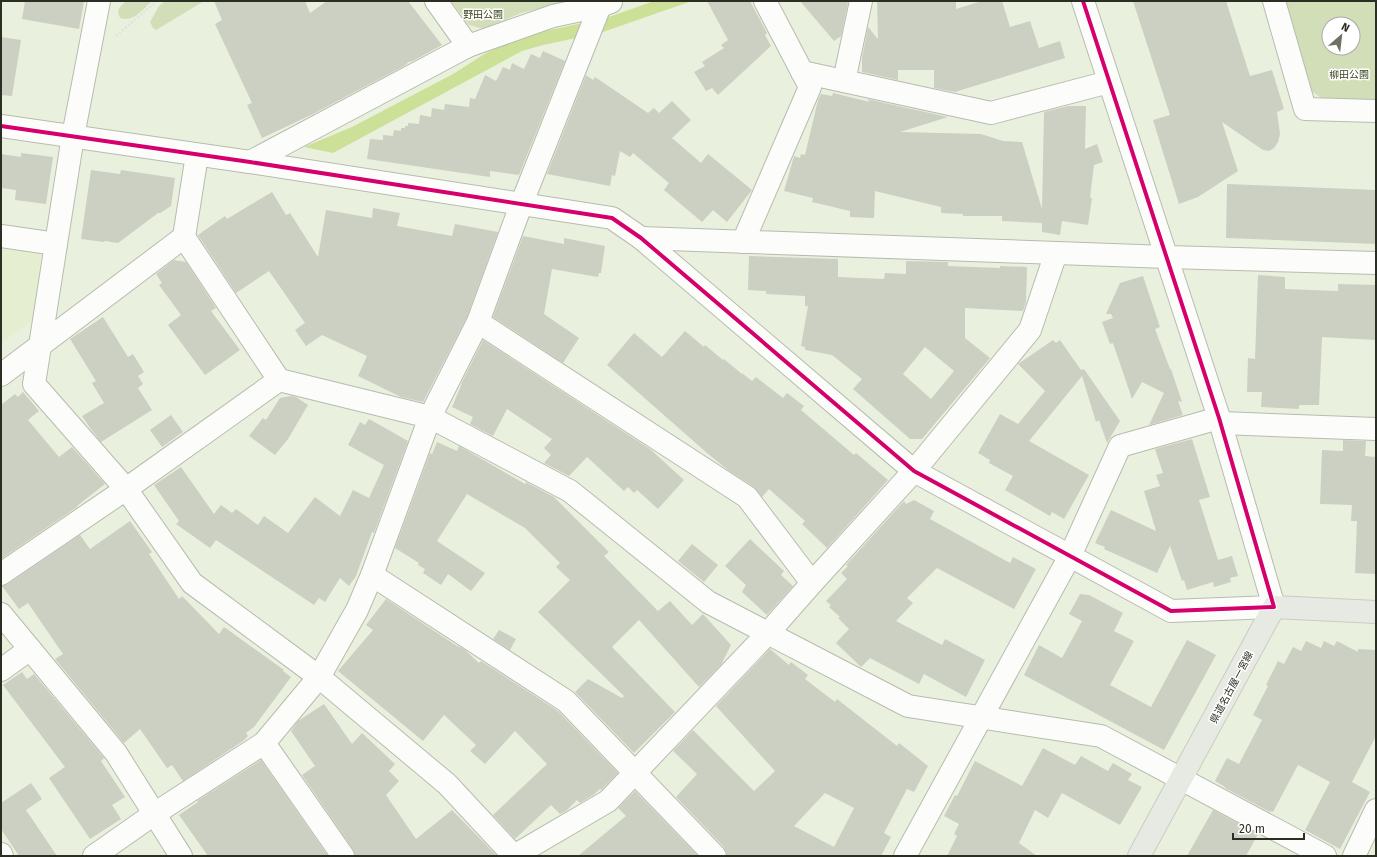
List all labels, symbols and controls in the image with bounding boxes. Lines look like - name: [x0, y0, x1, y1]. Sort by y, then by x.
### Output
- park label: 野田公園: [463, 9, 503, 21]
- north arrow: [1321, 16, 1361, 56]
- text: N: [1339, 20, 1352, 35]
- park label: 柳田公園: [1329, 69, 1369, 81]
- street label: 県道名古屋一宮線: [1208, 649, 1256, 726]
- scale bar: [1233, 815, 1304, 841]
- text: 20 m: [1239, 822, 1265, 836]

